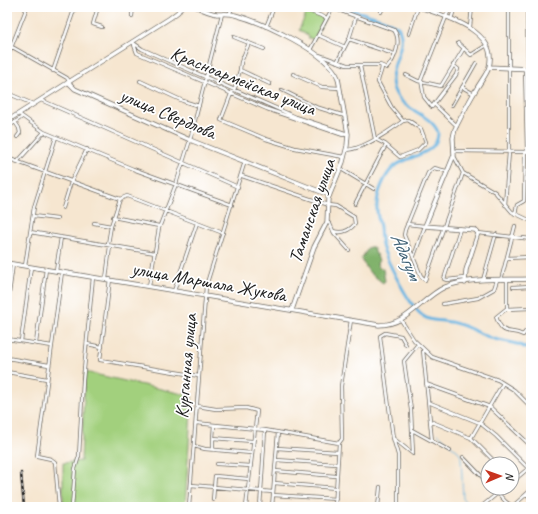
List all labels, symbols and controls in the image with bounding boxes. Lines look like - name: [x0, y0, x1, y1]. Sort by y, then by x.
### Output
- street label: Красноармейская улица: [167, 41, 320, 122]
- street label: улица Свердлова: [116, 83, 222, 146]
- street label: Таманская улица: [283, 154, 342, 266]
- water label: Адагум: [385, 229, 428, 287]
- street label: улица Маршала Жукова: [129, 256, 290, 308]
- street label: Курганная улица: [169, 311, 203, 419]
- north arrow: [480, 456, 520, 496]
- text: N: [503, 472, 517, 481]

